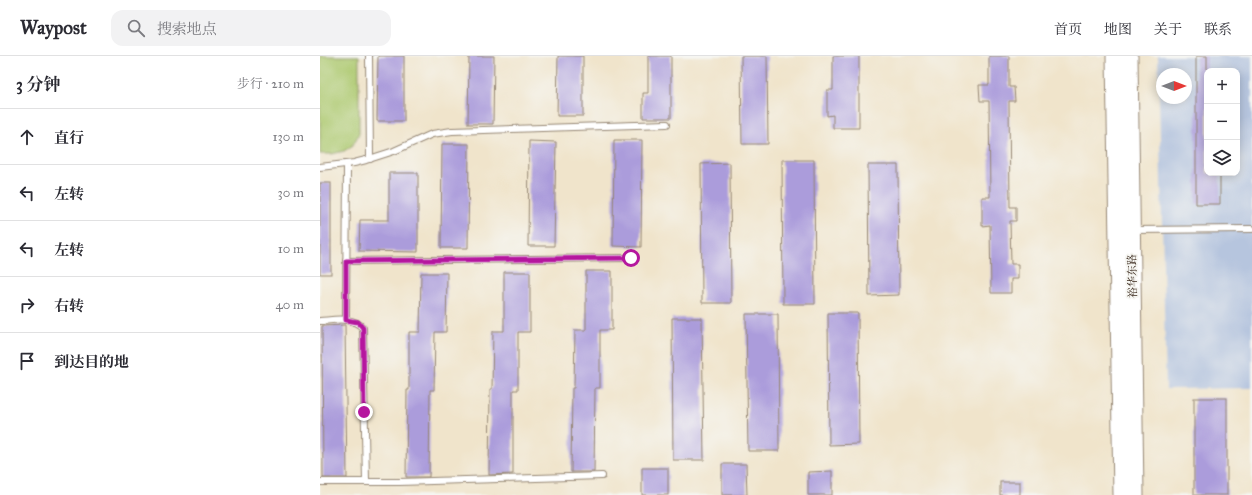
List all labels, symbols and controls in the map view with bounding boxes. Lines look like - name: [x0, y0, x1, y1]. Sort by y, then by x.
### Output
- search box: [111, 10, 391, 46]
- text: Waypost: [20, 16, 87, 39]
- icon: search: [125, 17, 147, 39]
- text: 搜索地点: [157, 20, 217, 38]
- text: 首页: [1054, 21, 1082, 38]
- text: 地图: [1104, 21, 1132, 38]
- text: 关于: [1154, 21, 1182, 38]
- text: 联系: [1204, 21, 1232, 38]
- north arrow: [1156, 68, 1192, 104]
- map controls: [1204, 68, 1240, 176]
- button: +: [1204, 68, 1240, 104]
- text: 3 分钟: [16, 74, 60, 95]
- text: 步行 · 210 m: [237, 76, 304, 92]
- button: −: [1204, 104, 1240, 140]
- icon: ahead: [16, 126, 38, 148]
- text: 直行: [54, 129, 84, 147]
- text: 130 m: [272, 129, 304, 145]
- button: layers: [1204, 140, 1240, 176]
- icon: left: [16, 182, 38, 204]
- text: 左转: [54, 185, 84, 203]
- text: 30 m: [278, 185, 304, 201]
- icon: left: [16, 238, 38, 260]
- text: 左转: [54, 241, 84, 259]
- text: 10 m: [278, 241, 304, 257]
- route start: [622, 249, 640, 267]
- street label: 裕华东路: [1126, 254, 1139, 298]
- icon: right: [16, 294, 38, 316]
- text: 右转: [54, 297, 84, 315]
- text: 40 m: [275, 297, 304, 313]
- icon: arrive: [16, 350, 38, 372]
- text: 到达目的地: [54, 353, 129, 371]
- route end: [355, 403, 373, 421]

